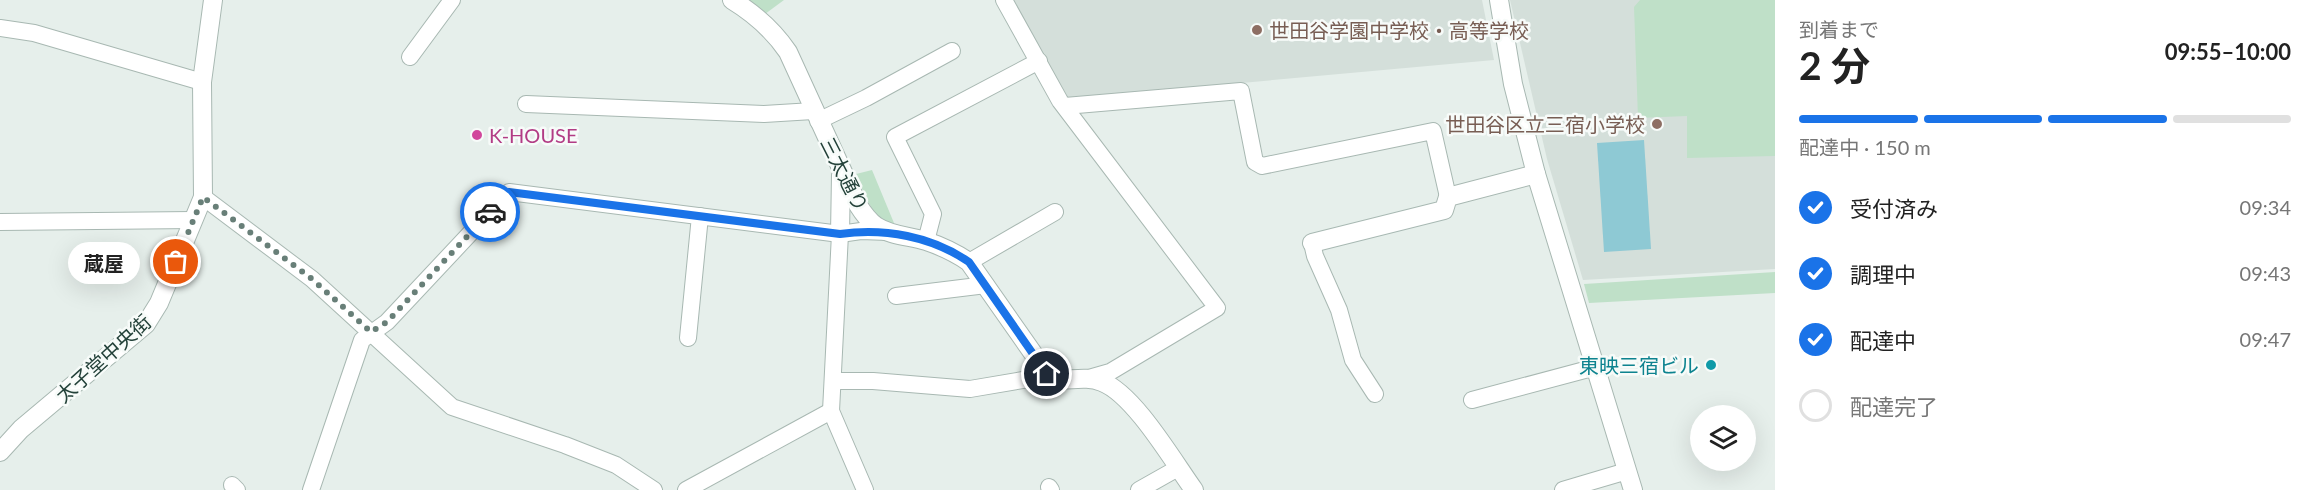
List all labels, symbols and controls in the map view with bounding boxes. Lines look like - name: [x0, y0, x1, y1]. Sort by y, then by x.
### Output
- text: 到着まで: [1799, 17, 1879, 41]
- place label: 世田谷学園中学校・高等学校: [1269, 18, 1529, 42]
- marker: 世田谷学園中学校・高等学校: [1250, 23, 1264, 37]
- text: 09:55–10:00: [2165, 38, 2291, 65]
- text: 2 分: [1799, 42, 1870, 88]
- place label: 世田谷区立三宿小学校: [1445, 112, 1645, 136]
- marker: 世田谷区立三宿小学校: [1650, 117, 1664, 131]
- place label: K-HOUSE: [489, 123, 578, 147]
- marker: K-HOUSE: [470, 128, 484, 142]
- street label: 三太通り: [816, 133, 874, 215]
- text: 配達中 · 150 m: [1799, 135, 1931, 159]
- courier: [460, 182, 520, 242]
- icon: check: [1799, 191, 1832, 224]
- text: 受付済み: [1850, 195, 1938, 222]
- text: 09:34: [2240, 195, 2291, 219]
- icon: car: [474, 196, 507, 229]
- pin: [150, 236, 201, 287]
- callout: 蔵屋: [68, 241, 140, 283]
- icon: bag: [159, 245, 192, 278]
- text: 蔵屋: [84, 251, 124, 275]
- icon: check: [1799, 257, 1832, 290]
- text: 調理中: [1850, 261, 1916, 288]
- text: 09:43: [2240, 261, 2291, 285]
- street label: 太子堂中央街: [50, 309, 156, 407]
- icon: check: [1799, 323, 1832, 356]
- text: 配達中: [1850, 327, 1916, 354]
- text: 09:47: [2240, 327, 2291, 351]
- pin: [1021, 348, 1072, 399]
- place label: 東映三宿ビル: [1579, 353, 1699, 377]
- icon: home: [1030, 357, 1063, 390]
- marker: 東映三宿ビル: [1704, 358, 1718, 372]
- text: 配達完了: [1850, 393, 1938, 420]
- map controls: [1690, 405, 1756, 471]
- button: layers: [1690, 405, 1756, 471]

